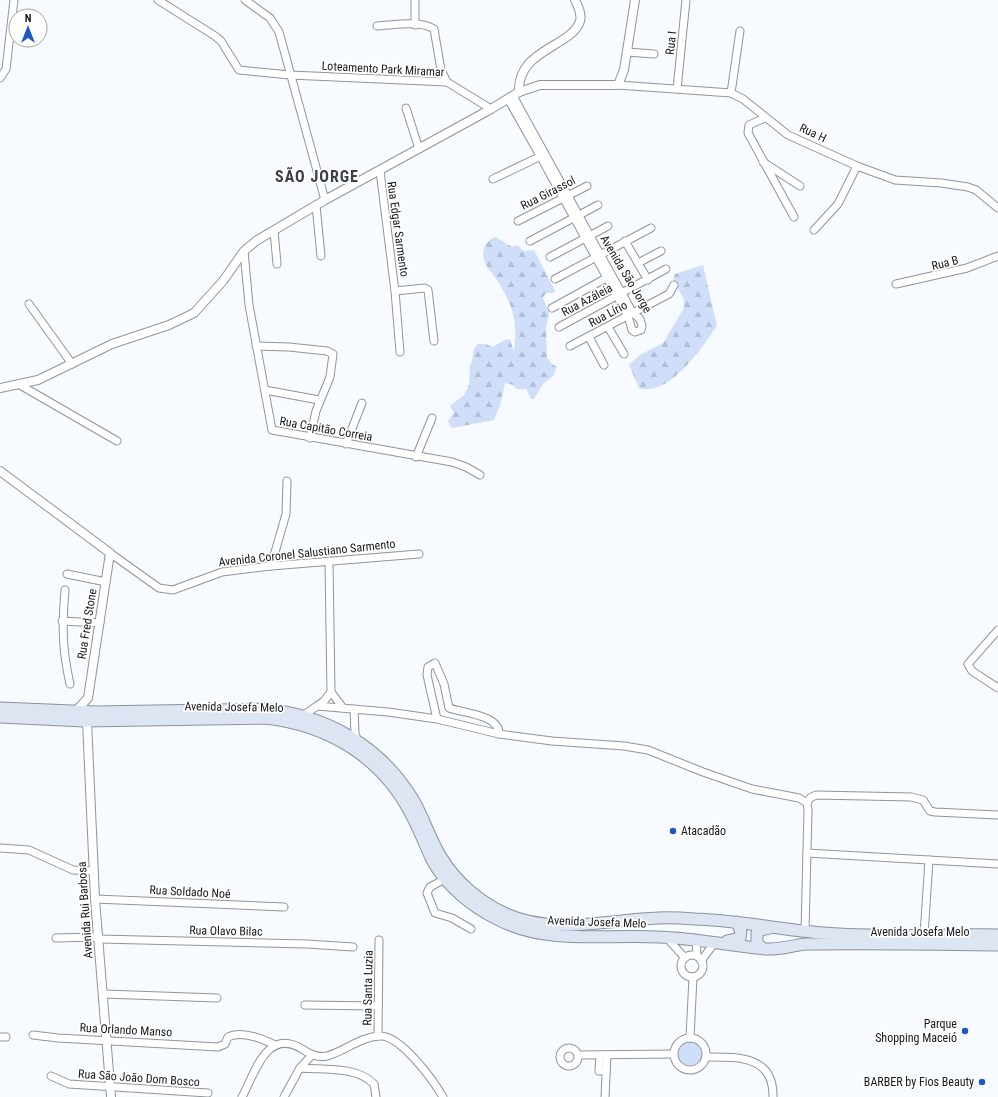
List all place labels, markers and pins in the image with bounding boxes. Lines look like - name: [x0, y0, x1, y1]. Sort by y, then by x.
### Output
- place label: Atacadão: [681, 824, 726, 838]
- marker: Atacadão: [668, 826, 678, 836]
- place label: Parque Shopping Maceió: [875, 1017, 957, 1045]
- marker: Parque Shopping Maceió: [960, 1026, 970, 1036]
- place label: BARBER by Fios Beauty: [864, 1075, 974, 1089]
- marker: BARBER by Fios Beauty: [977, 1077, 987, 1087]

